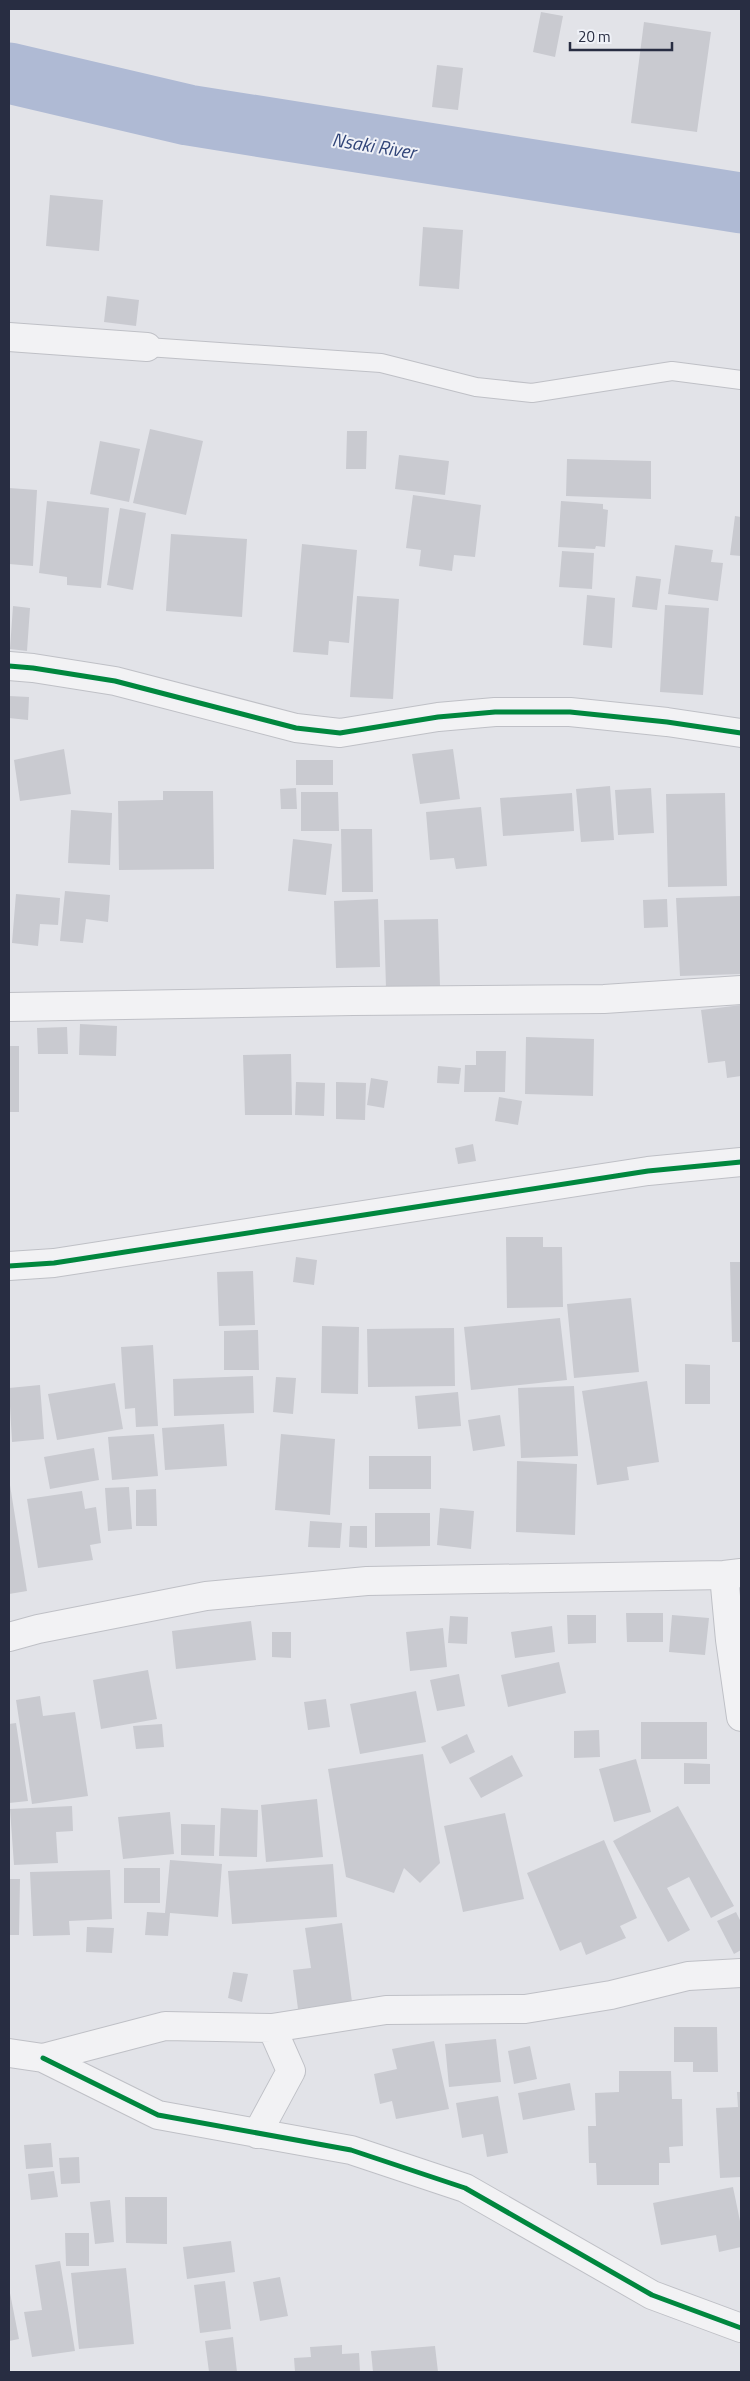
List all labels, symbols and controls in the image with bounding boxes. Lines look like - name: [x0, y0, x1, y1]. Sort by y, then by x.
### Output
- scale bar: [570, 20, 672, 52]
- text: 20 m: [578, 25, 611, 48]
- water label: Nsaki River: [330, 124, 420, 166]

